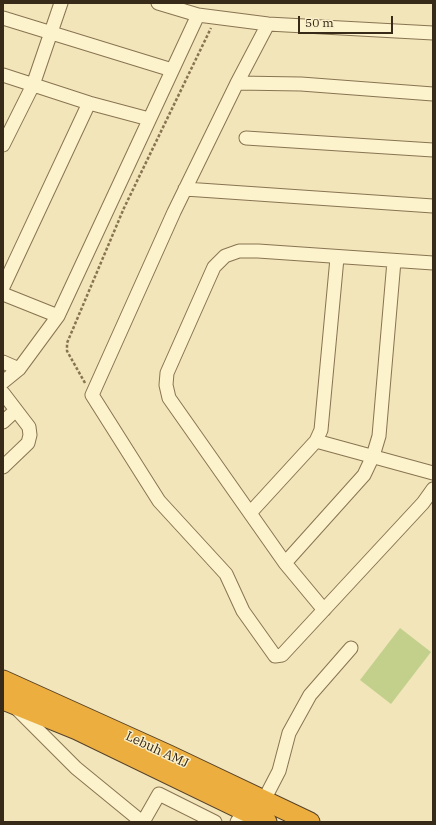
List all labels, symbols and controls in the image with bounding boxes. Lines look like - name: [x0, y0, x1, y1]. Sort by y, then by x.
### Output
- scale bar: [300, 8, 395, 34]
- text: 50 m: [305, 15, 334, 30]
- street label: Lebuh AMJ: [123, 729, 191, 771]

